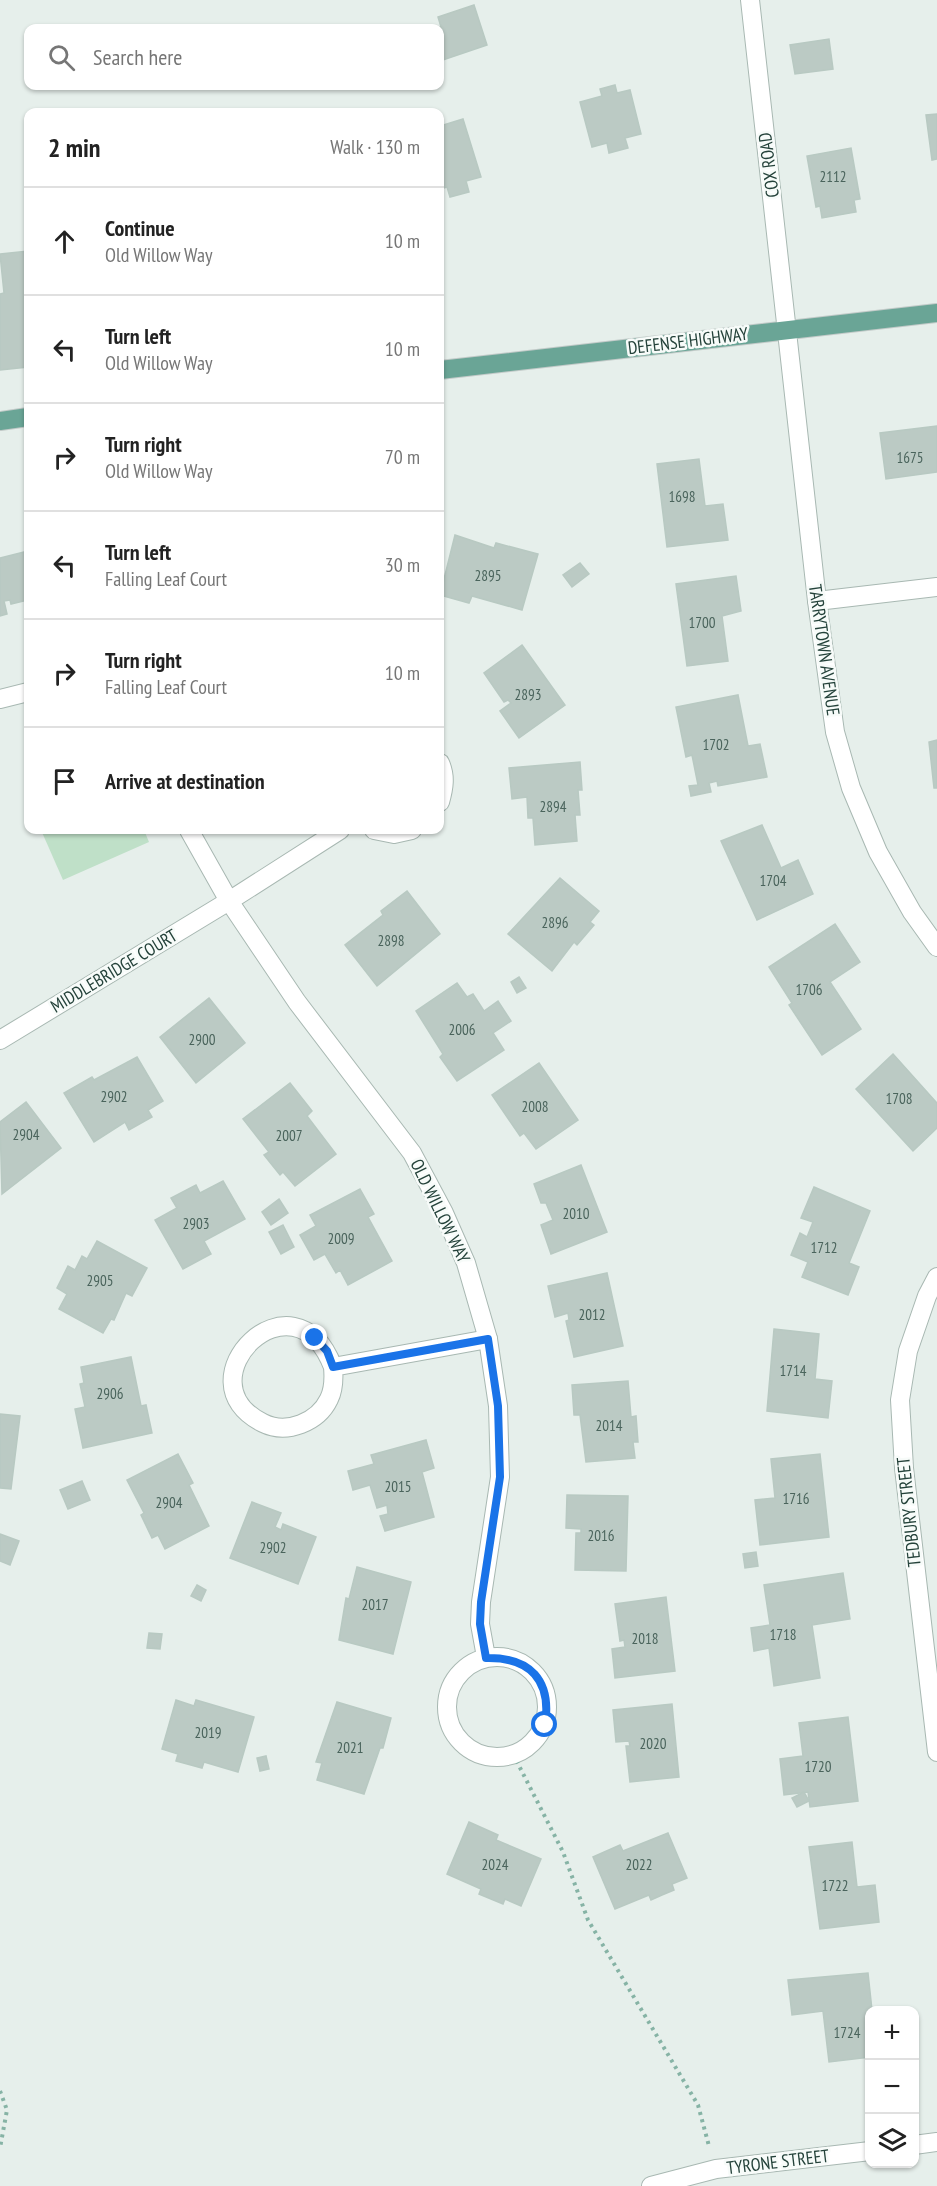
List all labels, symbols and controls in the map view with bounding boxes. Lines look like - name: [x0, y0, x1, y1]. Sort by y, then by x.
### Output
- search box: [24, 24, 444, 90]
- icon: search: [45, 41, 78, 74]
- text: Search here: [93, 43, 182, 71]
- text: 2 min: [48, 131, 101, 164]
- street label: COX ROAD: [753, 131, 784, 199]
- text: Walk · 130 m: [330, 134, 420, 160]
- house number: 2112: [819, 167, 847, 186]
- text: Continue: [105, 214, 175, 242]
- icon: ahead: [48, 225, 81, 258]
- text: 10 m: [385, 228, 420, 254]
- text: Old Willow Way: [105, 242, 212, 268]
- text: Turn left: [105, 322, 171, 350]
- street label: DEFENSE HIGHWAY: [627, 322, 750, 359]
- icon: left: [48, 333, 81, 366]
- text: 10 m: [385, 336, 420, 362]
- text: Old Willow Way: [105, 350, 212, 376]
- text: Turn right: [105, 430, 182, 458]
- icon: right: [48, 441, 81, 474]
- text: 70 m: [385, 444, 420, 470]
- house number: 1675: [896, 448, 924, 467]
- text: Old Willow Way: [105, 458, 212, 484]
- house number: 1698: [668, 487, 696, 506]
- text: Turn left: [105, 538, 171, 566]
- icon: left: [48, 549, 81, 582]
- text: 30 m: [385, 552, 420, 578]
- text: Falling Leaf Court: [105, 566, 227, 592]
- house number: 2895: [474, 566, 502, 585]
- street label: TARRYTOWN AVENUE: [804, 583, 845, 717]
- house number: 1700: [688, 613, 716, 632]
- text: Turn right: [105, 646, 182, 674]
- icon: right: [48, 657, 81, 690]
- text: 10 m: [385, 660, 420, 686]
- text: Falling Leaf Court: [105, 674, 227, 700]
- house number: 2893: [514, 685, 542, 704]
- house number: 1702: [702, 735, 730, 754]
- icon: arrive: [48, 765, 81, 798]
- text: Arrive at destination: [105, 767, 265, 795]
- house number: 2894: [539, 797, 567, 816]
- house number: 1704: [759, 871, 787, 890]
- house number: 2896: [541, 913, 569, 932]
- street label: MIDDLEBRIDGE COURT: [46, 924, 181, 1017]
- house number: 2898: [377, 931, 405, 950]
- house number: 1706: [795, 980, 823, 999]
- house number: 2006: [448, 1020, 476, 1039]
- house number: 2900: [188, 1030, 216, 1049]
- house number: 2902: [100, 1087, 128, 1106]
- house number: 1708: [885, 1089, 913, 1108]
- house number: 2008: [521, 1097, 549, 1116]
- house number: 2904: [12, 1125, 40, 1144]
- house number: 2007: [275, 1126, 303, 1145]
- street label: OLD WILLOW WAY: [405, 1155, 476, 1267]
- house number: 2010: [562, 1204, 590, 1223]
- house number: 2903: [182, 1214, 210, 1233]
- house number: 2009: [327, 1229, 355, 1248]
- house number: 1712: [810, 1238, 838, 1257]
- house number: 2905: [86, 1271, 114, 1290]
- house number: 2012: [578, 1305, 606, 1324]
- route end: [301, 1324, 327, 1350]
- house number: 1714: [779, 1361, 807, 1380]
- house number: 2906: [96, 1384, 124, 1403]
- house number: 2014: [595, 1416, 623, 1435]
- street label: TEDBURY STREET: [891, 1456, 926, 1568]
- house number: 2015: [384, 1477, 412, 1496]
- house number: 1716: [782, 1489, 810, 1508]
- house number: 2904: [155, 1493, 183, 1512]
- house number: 2016: [587, 1526, 615, 1545]
- house number: 2902: [259, 1538, 287, 1557]
- house number: 2017: [361, 1595, 389, 1614]
- house number: 1718: [769, 1625, 797, 1644]
- house number: 2018: [631, 1629, 659, 1648]
- route start: [531, 1711, 557, 1737]
- house number: 2019: [194, 1723, 222, 1742]
- house number: 2020: [639, 1734, 667, 1753]
- house number: 2021: [336, 1738, 364, 1757]
- house number: 1720: [804, 1757, 832, 1776]
- house number: 2024: [481, 1855, 509, 1874]
- house number: 2022: [625, 1855, 653, 1874]
- house number: 1722: [821, 1876, 849, 1895]
- map controls: [865, 2006, 919, 2168]
- button: +: [865, 2006, 919, 2060]
- house number: 1724: [833, 2023, 861, 2042]
- button: −: [865, 2060, 919, 2114]
- button: layers: [865, 2114, 919, 2168]
- street label: TYRONE STREET: [725, 2144, 830, 2179]

